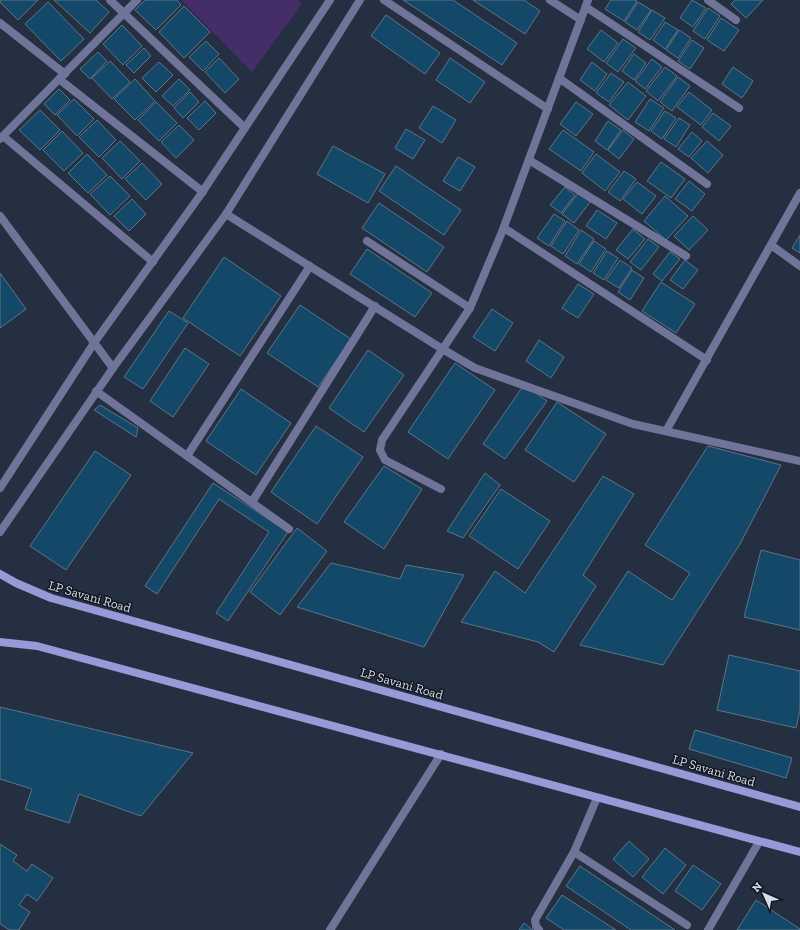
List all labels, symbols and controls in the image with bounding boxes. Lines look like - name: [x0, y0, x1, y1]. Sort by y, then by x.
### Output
- street label: LP Savani Road: [47, 578, 133, 615]
- street label: LP Savani Road: [359, 665, 445, 702]
- street label: LP Savani Road: [671, 752, 757, 789]
- north arrow: [744, 874, 784, 914]
- text: N: [750, 879, 765, 895]

